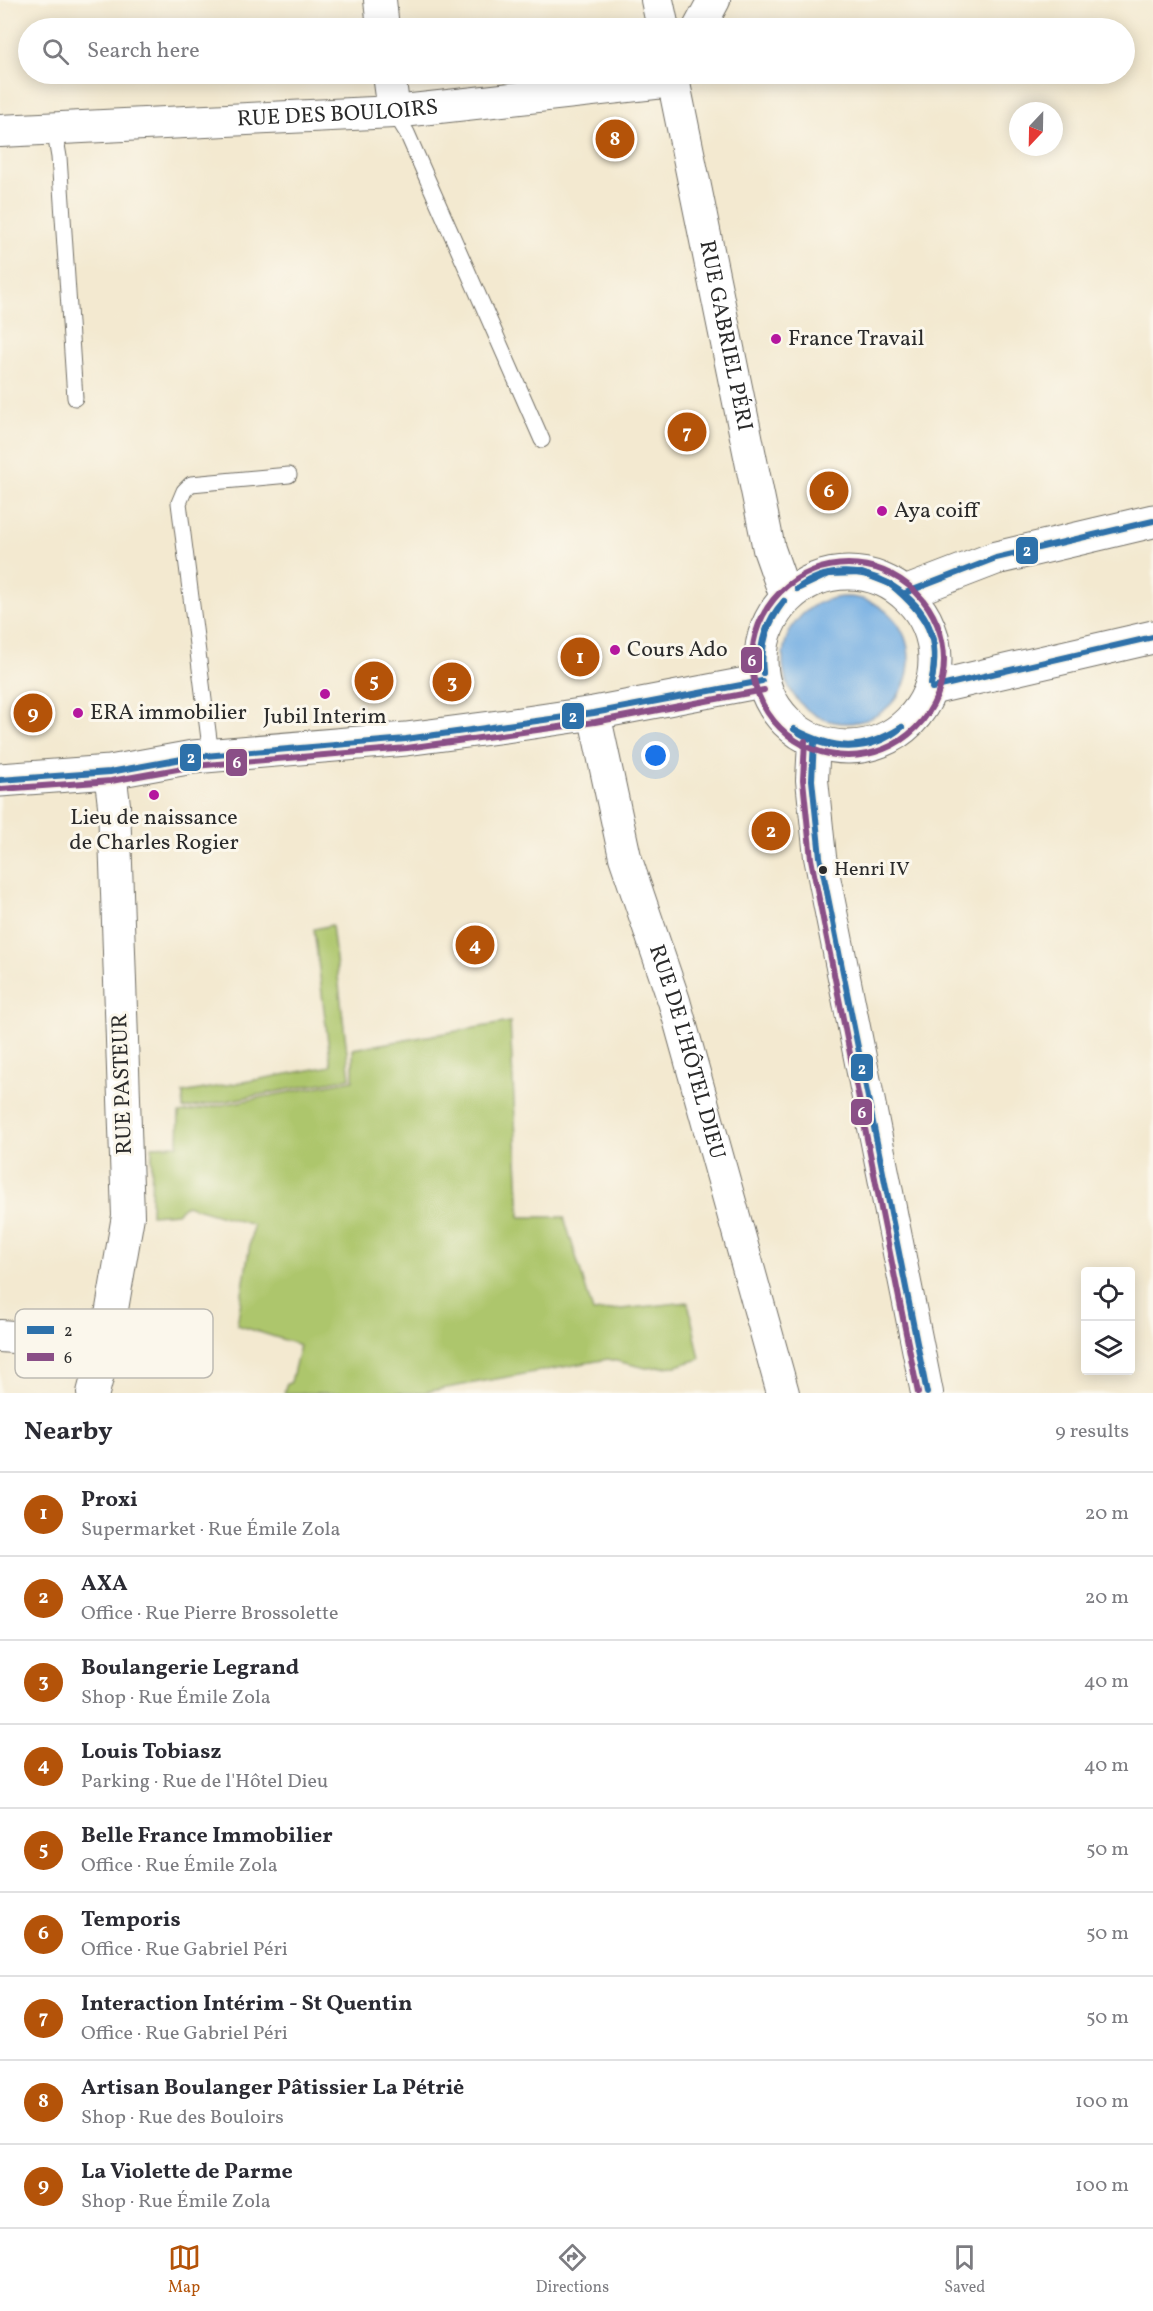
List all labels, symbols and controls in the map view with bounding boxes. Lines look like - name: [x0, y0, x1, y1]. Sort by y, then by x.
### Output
- search box: [18, 18, 1135, 84]
- icon: search: [39, 35, 72, 68]
- text: Search here: [87, 36, 200, 67]
- street label: RUE DES BOULOIRS: [236, 92, 440, 135]
- north arrow: [1009, 102, 1063, 156]
- pin: 8: [596, 116, 634, 162]
- street label: RUE GABRIEL PÉRI: [691, 237, 760, 434]
- place label: France Travail: [788, 324, 924, 355]
- marker: France Travail: [769, 332, 783, 346]
- pin: 7: [668, 410, 706, 454]
- pin: 6: [810, 468, 848, 514]
- place label: Aya coiff: [894, 496, 981, 527]
- marker: Aya coiff: [875, 504, 889, 518]
- line badge: 2: [1015, 536, 1039, 565]
- text: 2: [1023, 541, 1031, 563]
- pin: 1: [560, 634, 600, 680]
- place label: Cours Ado: [627, 635, 728, 666]
- marker: Cours Ado: [608, 643, 622, 657]
- line badge: 6: [740, 646, 763, 674]
- text: 6: [748, 651, 757, 673]
- pin: 5: [354, 658, 394, 704]
- pin: 3: [432, 660, 472, 704]
- marker: Jubil Interim: [318, 687, 332, 701]
- pin: 9: [14, 690, 52, 736]
- place label: ERA immobilier: [90, 698, 247, 729]
- place label: Jubil Interim: [263, 702, 387, 733]
- line badge: 2: [561, 702, 585, 730]
- marker: ERA immobilier: [71, 706, 85, 720]
- text: 2: [569, 707, 577, 729]
- your location: [641, 741, 670, 770]
- line badge: 2: [179, 743, 202, 772]
- text: 2: [187, 748, 195, 770]
- line badge: 6: [225, 748, 248, 777]
- text: 6: [233, 753, 242, 775]
- marker: Lieu de naissance de Charles Rogier: [147, 788, 161, 802]
- place label: Lieu de naissance de Charles Rogier: [69, 803, 239, 859]
- pin: 2: [752, 808, 790, 854]
- place label: Henri IV: [834, 856, 910, 884]
- marker: Henri IV: [817, 864, 829, 876]
- pin: 4: [456, 922, 494, 968]
- street label: RUE DE L'HÔTEL DIEU: [640, 941, 733, 1163]
- street label: RUE PASTEUR: [105, 1013, 141, 1155]
- line badge: 2: [850, 1053, 874, 1082]
- text: 2: [858, 1059, 866, 1081]
- line badge: 6: [850, 1098, 873, 1126]
- text: 6: [858, 1103, 867, 1125]
- map controls: [1081, 1267, 1135, 1375]
- button: locate: [1081, 1267, 1135, 1321]
- legend: [15, 1309, 213, 1378]
- text: 2: [64, 1321, 73, 1343]
- button: layers: [1081, 1321, 1135, 1375]
- text: 6: [64, 1348, 72, 1370]
- text: Nearby: [24, 1414, 113, 1450]
- text: 9 results: [1055, 1418, 1129, 1446]
- text: Proxi: [81, 1485, 138, 1516]
- text: 1: [39, 1500, 48, 1528]
- text: 20 m: [1085, 1500, 1129, 1528]
- text: Supermarket · Rue Émile Zola: [81, 1516, 340, 1544]
- text: AXA: [81, 1569, 128, 1600]
- text: 2: [38, 1584, 49, 1612]
- text: 20 m: [1085, 1584, 1129, 1612]
- text: Office · Rue Pierre Brossolette: [81, 1600, 338, 1628]
- text: Boulangerie Legrand: [81, 1653, 299, 1684]
- text: 3: [38, 1668, 49, 1696]
- text: 40 m: [1084, 1668, 1129, 1696]
- text: Shop · Rue Émile Zola: [81, 1684, 271, 1712]
- text: Louis Tobiasz: [81, 1737, 222, 1768]
- text: 4: [37, 1752, 50, 1780]
- text: 40 m: [1084, 1752, 1129, 1780]
- text: Parking · Rue de l'Hôtel Dieu: [81, 1768, 328, 1796]
- text: Belle France Immobilier: [81, 1821, 333, 1852]
- text: 5: [39, 1836, 48, 1864]
- text: 50 m: [1086, 1836, 1129, 1864]
- text: Office · Rue Émile Zola: [81, 1852, 278, 1880]
- text: Temporis: [81, 1905, 181, 1936]
- text: 6: [38, 1920, 49, 1948]
- text: 50 m: [1086, 1920, 1129, 1948]
- text: Office · Rue Gabriel Péri: [81, 1936, 288, 1964]
- text: Interaction Intérim - St Quentin: [81, 1989, 412, 2020]
- text: 7: [39, 2004, 48, 2032]
- text: 50 m: [1086, 2004, 1129, 2032]
- text: Office · Rue Gabriel Péri: [81, 2020, 288, 2048]
- text: Artisan Boulanger Pâtissier La Pétriė: [81, 2073, 464, 2104]
- text: 8: [38, 2088, 49, 2116]
- text: 100 m: [1075, 2088, 1129, 2116]
- text: Shop · Rue des Bouloirs: [81, 2104, 284, 2132]
- text: La Violette de Parme: [81, 2157, 293, 2188]
- text: 9: [38, 2172, 49, 2200]
- text: 100 m: [1075, 2172, 1129, 2200]
- text: Shop · Rue Émile Zola: [81, 2188, 271, 2216]
- tab: Map: [168, 2241, 201, 2299]
- tab: Directions: [536, 2241, 609, 2299]
- tab: Saved: [944, 2241, 985, 2299]

